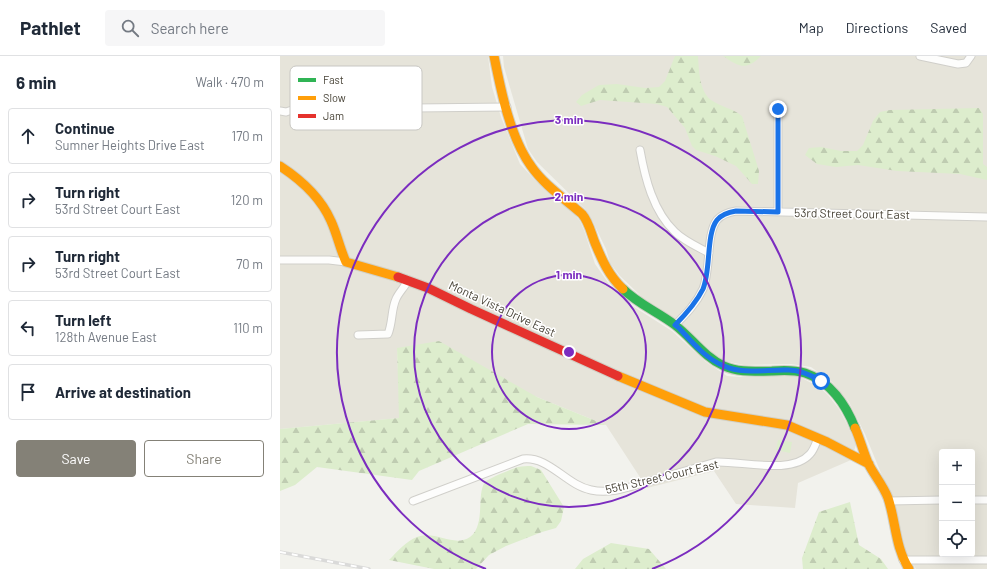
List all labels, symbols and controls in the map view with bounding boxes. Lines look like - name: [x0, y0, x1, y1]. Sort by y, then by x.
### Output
- search box: [105, 10, 385, 46]
- text: Pathlet: [20, 16, 81, 39]
- icon: search: [119, 17, 141, 39]
- text: Search here: [151, 19, 229, 37]
- text: Map: [799, 19, 824, 36]
- text: Directions: [846, 19, 908, 36]
- text: Saved: [930, 19, 967, 36]
- legend: [290, 66, 422, 130]
- text: 6 min: [16, 72, 56, 92]
- text: Fast: [323, 73, 344, 86]
- text: Walk · 470 m: [196, 74, 264, 90]
- text: Slow: [323, 91, 346, 104]
- route end: [769, 100, 787, 118]
- text: Jam: [323, 109, 344, 122]
- text: 3 min: [555, 112, 583, 126]
- text: Continue: [55, 119, 115, 137]
- icon: ahead: [17, 125, 39, 147]
- text: 170 m: [232, 128, 263, 144]
- text: Sumner Heights Drive East: [55, 137, 205, 153]
- text: Turn right: [55, 183, 120, 201]
- icon: right: [17, 189, 39, 211]
- text: 2 min: [555, 189, 583, 203]
- text: 120 m: [231, 192, 263, 208]
- text: 53rd Street Court East: [55, 201, 181, 217]
- street label: 53rd Street Court East: [794, 205, 910, 221]
- text: Turn right: [55, 247, 120, 265]
- icon: right: [17, 253, 39, 275]
- text: 70 m: [236, 256, 263, 272]
- text: 53rd Street Court East: [55, 265, 181, 281]
- text: 1 min: [556, 267, 582, 281]
- street label: Monta Vista Drive East: [447, 277, 558, 339]
- text: Turn left: [55, 311, 111, 329]
- icon: left: [17, 317, 39, 339]
- text: 110 m: [233, 320, 263, 336]
- text: 128th Avenue East: [55, 329, 157, 345]
- centre of rings: [562, 345, 576, 359]
- route start: [812, 372, 830, 390]
- icon: arrive: [17, 381, 39, 403]
- text: Arrive at destination: [55, 383, 191, 401]
- button: Save: [16, 440, 136, 477]
- button: Share: [144, 440, 264, 477]
- map controls: [939, 449, 975, 557]
- button: +: [939, 449, 975, 485]
- street label: 55th Street Court East: [604, 456, 720, 496]
- button: −: [939, 485, 975, 521]
- button: locate: [939, 521, 975, 557]

